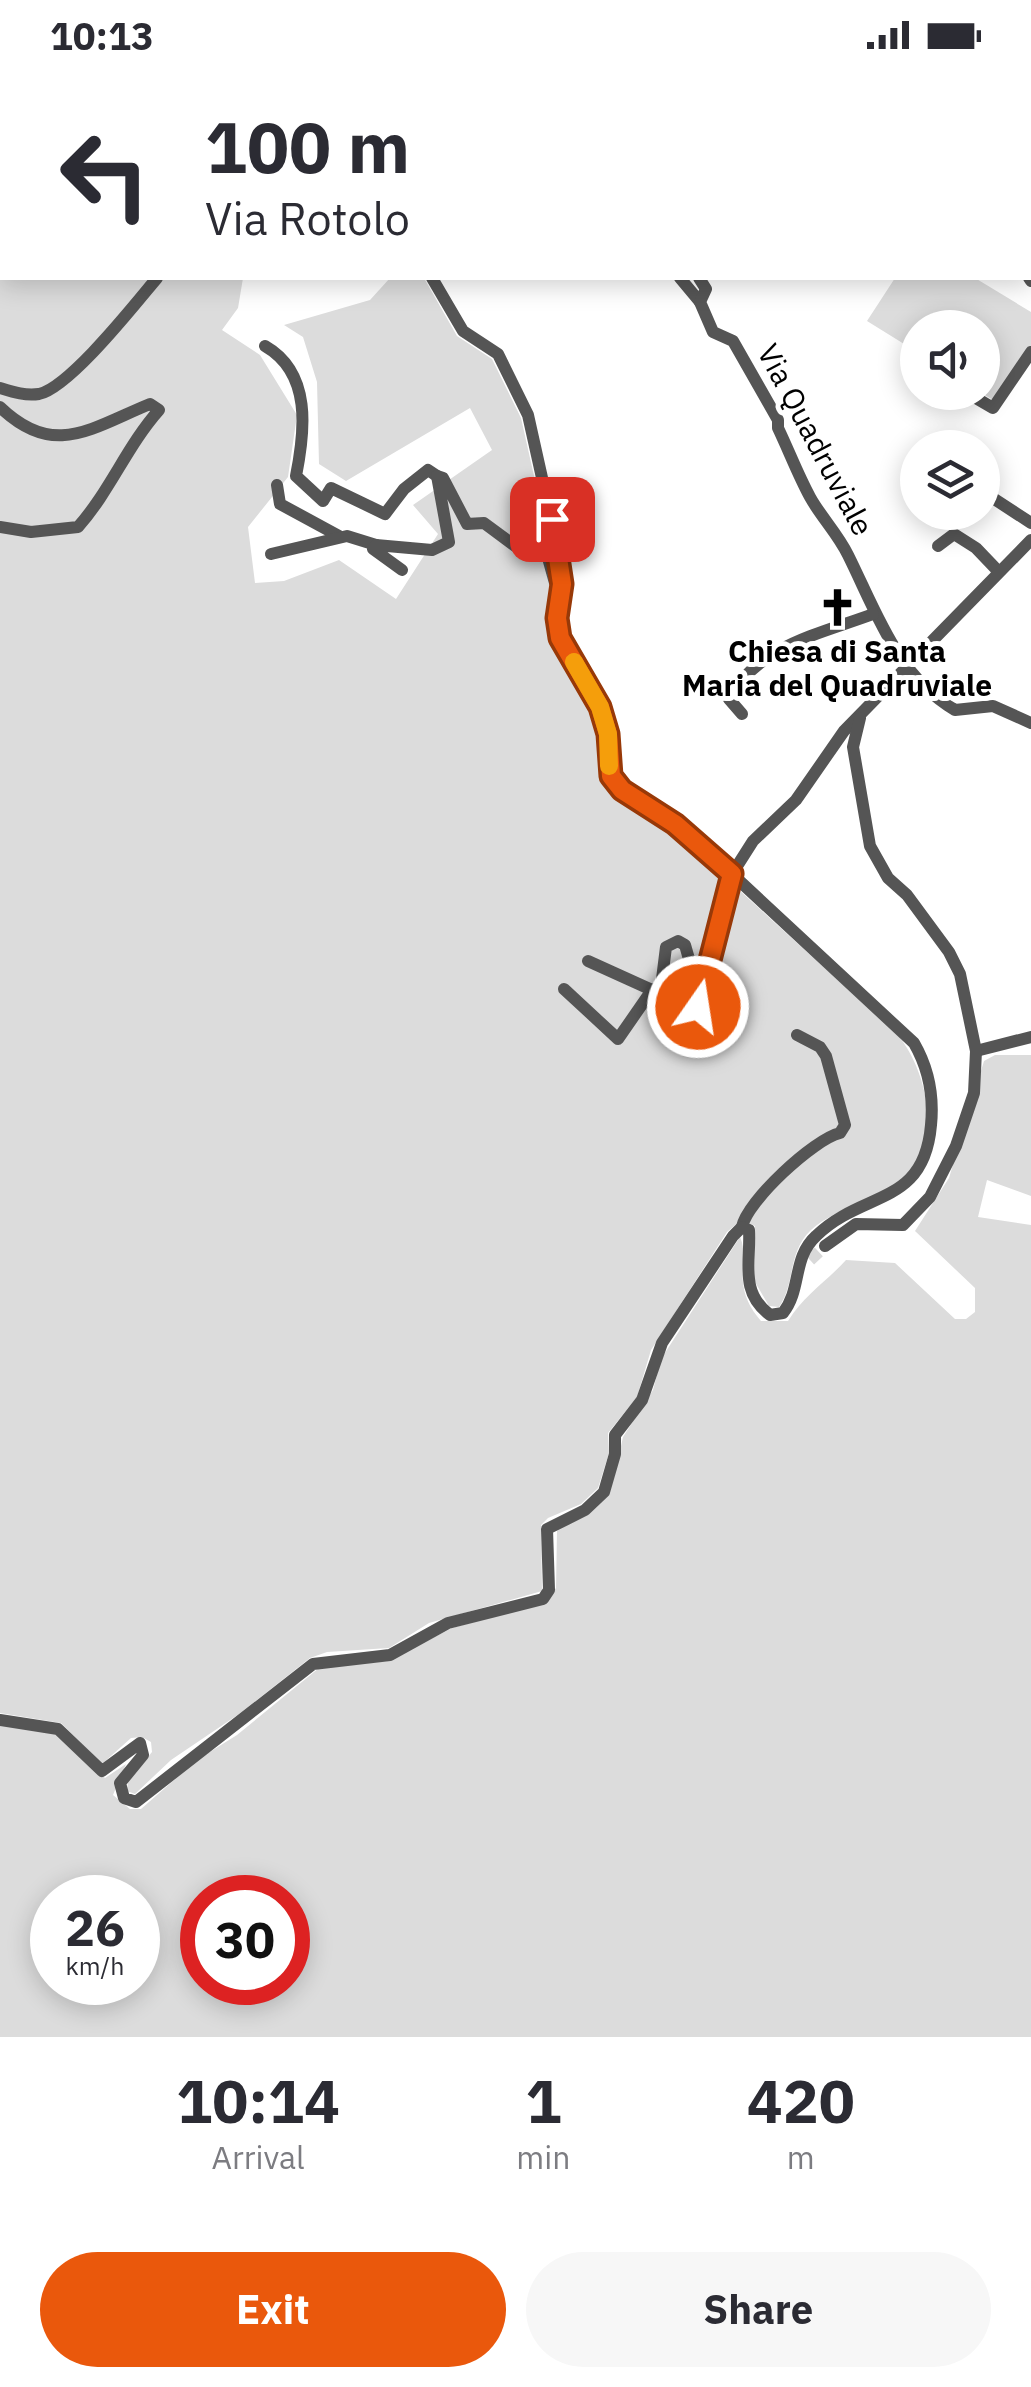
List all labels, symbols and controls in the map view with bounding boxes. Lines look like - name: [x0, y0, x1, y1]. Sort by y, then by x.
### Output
- text: 10:13: [50, 11, 154, 60]
- text: 100 m: [205, 101, 410, 192]
- icon: left: [40, 110, 170, 240]
- text: Via Rotolo: [205, 189, 410, 247]
- map controls: [900, 310, 1000, 530]
- button: sound: [900, 310, 1000, 410]
- street label: Via Quadruviale: [749, 337, 883, 542]
- button: layers: [900, 430, 1000, 530]
- pin: [510, 477, 595, 562]
- icon: arrive: [525, 492, 580, 547]
- church icon: Chiesa di Santa Maria del Quadruviale: [816, 587, 858, 629]
- place label: Chiesa di Santa Maria del Quadruviale: [682, 631, 992, 704]
- position arrow: [646, 955, 750, 1059]
- speed limit sign: 30: [180, 1875, 310, 2005]
- text: 26: [65, 1895, 125, 1960]
- text: km/h: [66, 1949, 124, 1982]
- text: 10:14: [176, 2061, 340, 2140]
- text: 1: [525, 2061, 561, 2140]
- text: 420: [747, 2061, 855, 2140]
- text: Arrival: [212, 2136, 305, 2178]
- text: min: [516, 2136, 570, 2178]
- text: m: [787, 2136, 815, 2178]
- button: Exit: [40, 2252, 506, 2367]
- button: Share: [526, 2252, 991, 2367]

